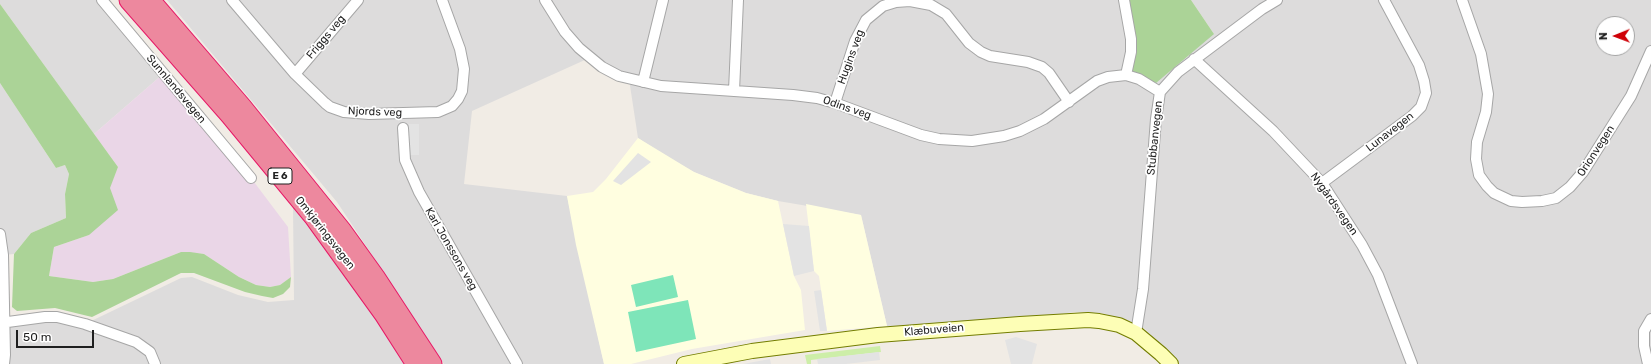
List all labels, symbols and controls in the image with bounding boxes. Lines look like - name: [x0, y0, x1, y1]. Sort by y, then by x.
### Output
- street label: Friggs veg: [304, 12, 348, 62]
- north arrow: [1595, 16, 1635, 56]
- street label: Hugins veg: [835, 28, 867, 86]
- text: N: [1597, 32, 1610, 40]
- street label: Sunnlandsvegen: [143, 52, 209, 126]
- street label: Odins veg: [821, 94, 873, 122]
- street label: Stubbanvegen: [1145, 100, 1165, 176]
- street label: Njords veg: [348, 104, 402, 120]
- street label: Lunavegen: [1364, 109, 1416, 155]
- street label: Orionvegen: [1575, 123, 1617, 179]
- road number: E 6: [268, 168, 292, 184]
- street label: Nygårdsvegen: [1307, 170, 1361, 238]
- street label: Omkjøringsvegen: [292, 194, 358, 272]
- street label: Karl Jonssons veg: [422, 205, 480, 293]
- street label: Klæbuveien: [904, 321, 964, 339]
- scale bar: [18, 322, 96, 348]
- text: 50 m: [23, 330, 51, 344]

